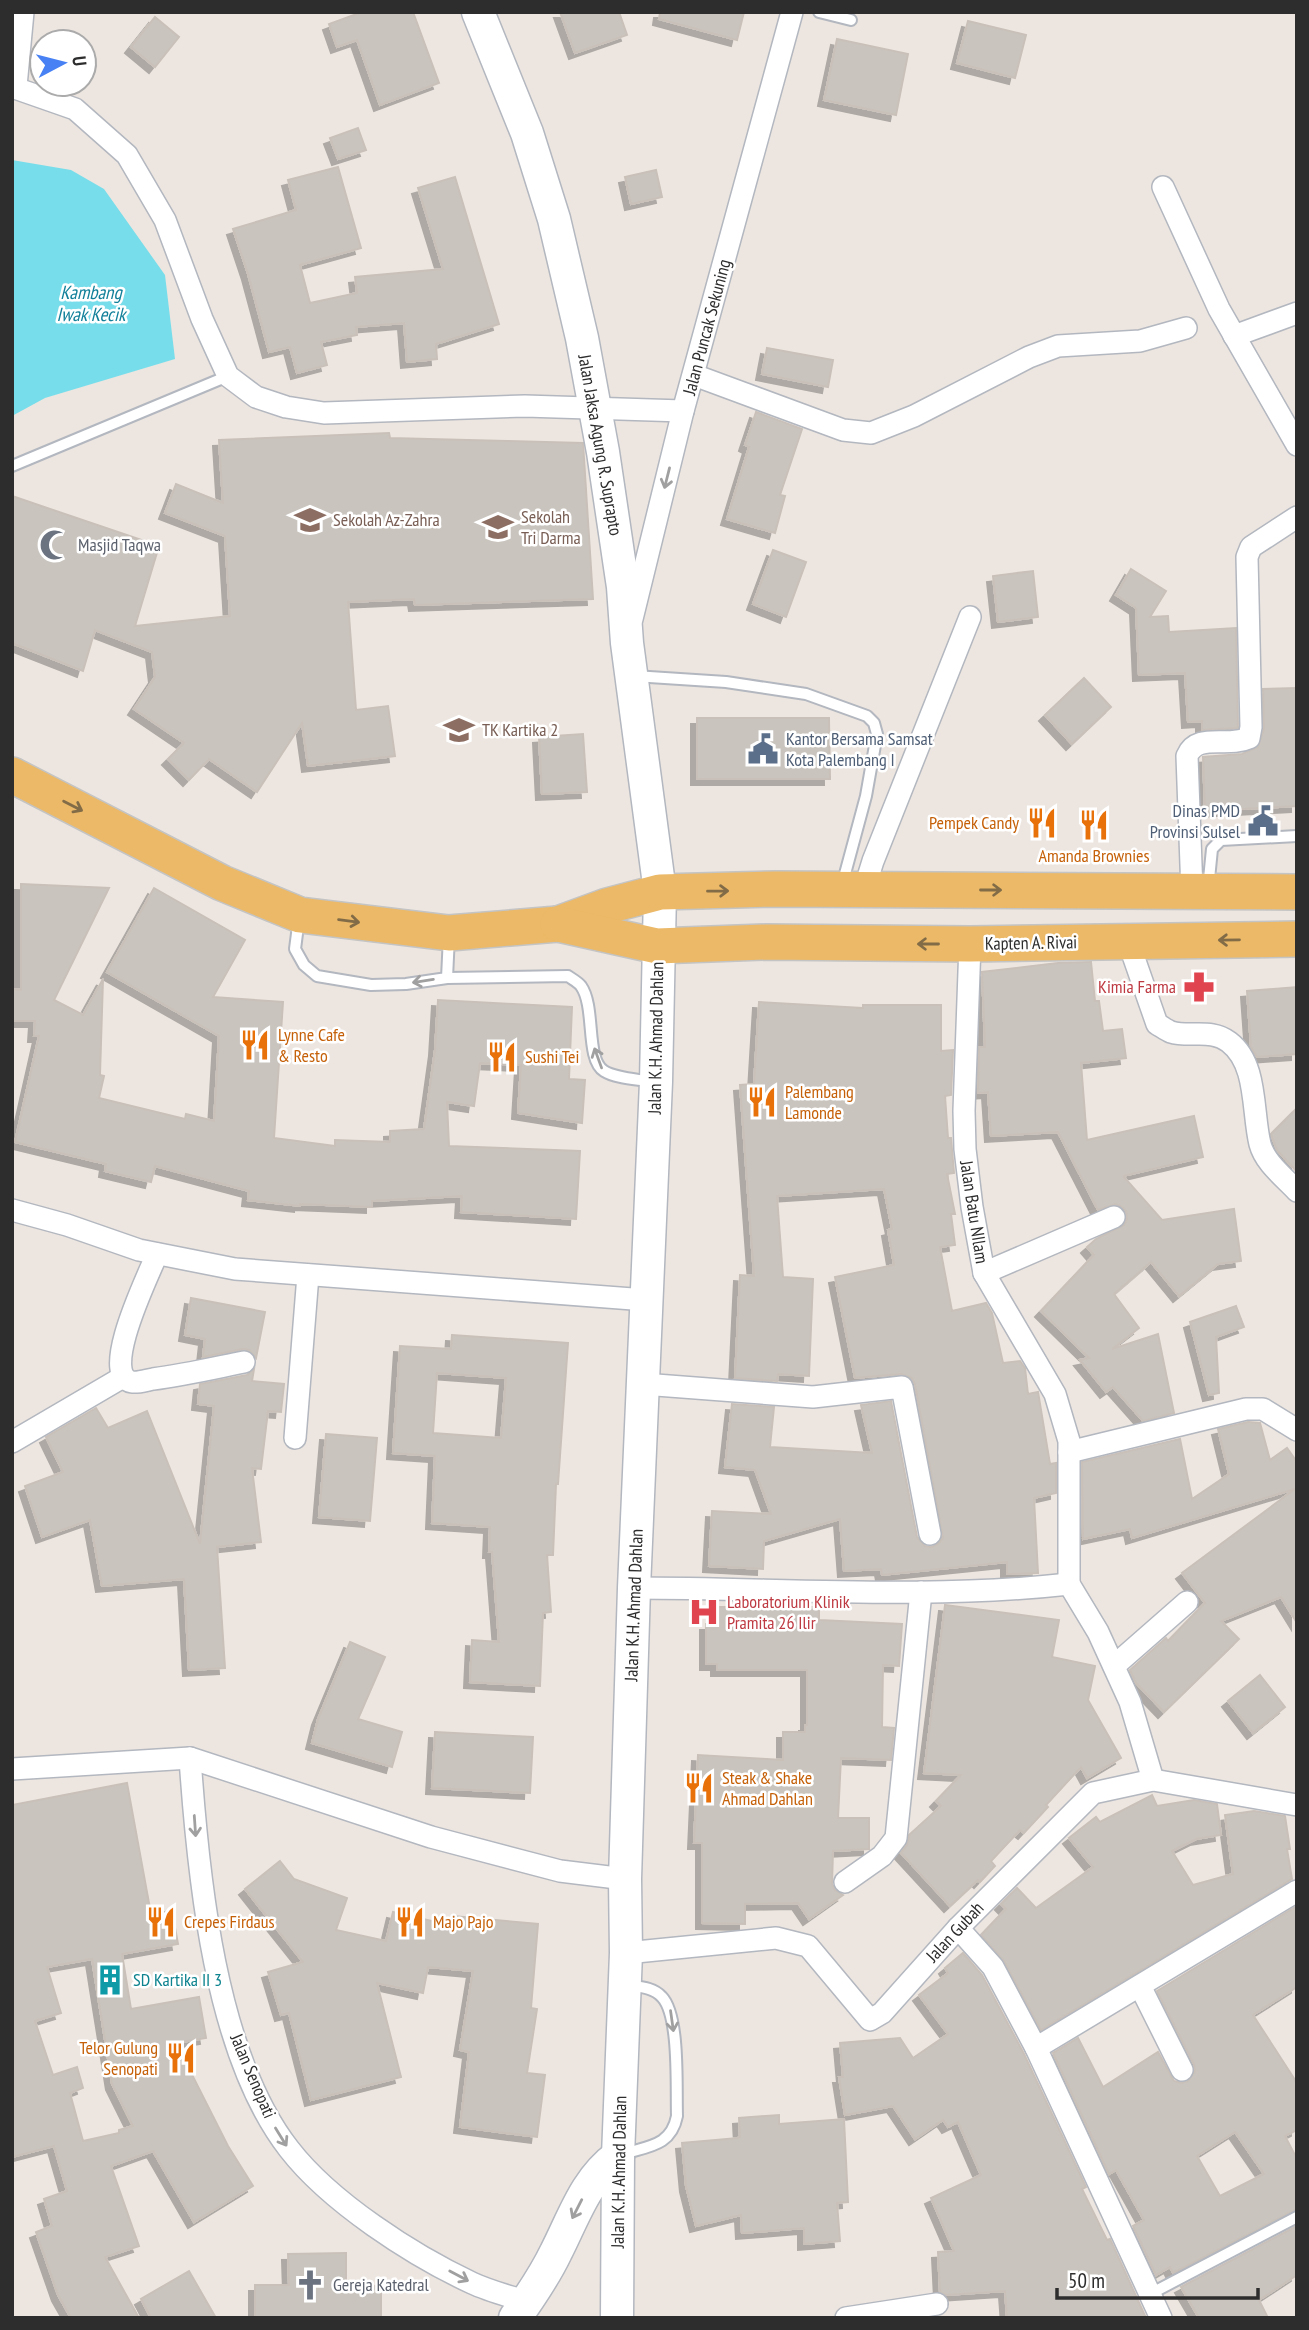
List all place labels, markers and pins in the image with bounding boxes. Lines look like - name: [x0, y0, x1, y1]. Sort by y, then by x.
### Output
- school or university icon: Sekolah Az-Zahra: [293, 503, 327, 537]
- place label: Sekolah Tri Darma: [521, 505, 581, 549]
- place label: Sekolah Az-Zahra: [333, 508, 440, 531]
- school or university icon: Sekolah Tri Darma: [481, 510, 515, 544]
- mosque icon: Masjid Taqwa: [38, 528, 72, 562]
- place label: Masjid Taqwa: [78, 533, 161, 556]
- school or university icon: TK Kartika 2: [442, 713, 476, 747]
- place label: TK Kartika 2: [482, 718, 558, 741]
- place label: Kantor Bersama Samsat Kota Palembang I: [786, 727, 933, 771]
- public building icon: Kantor Bersama Samsat Kota Palembang I: [746, 732, 780, 766]
- place label: Dinas PMD Provinsi Sulsel: [1150, 799, 1241, 843]
- public building icon: Dinas PMD Provinsi Sulsel: [1246, 804, 1280, 838]
- restaurant icon: Pempek Candy: [1025, 806, 1059, 840]
- restaurant icon: Amanda Brownies: [1077, 808, 1111, 842]
- place label: Pempek Candy: [929, 811, 1019, 834]
- place label: Amanda Brownies: [1038, 844, 1150, 867]
- pharmacy icon: Kimia Farma: [1182, 970, 1216, 1004]
- place label: Kimia Farma: [1098, 975, 1176, 998]
- place label: Lynne Cafe & Resto: [278, 1023, 345, 1067]
- restaurant icon: Lynne Cafe & Resto: [238, 1028, 272, 1062]
- restaurant icon: Sushi Tei: [485, 1040, 519, 1074]
- place label: Sushi Tei: [525, 1045, 579, 1068]
- place label: Palembang Lamonde: [785, 1080, 854, 1124]
- restaurant icon: Palembang Lamonde: [745, 1085, 779, 1119]
- place label: Laboratorium Klinik Pramita 26 Ilir: [727, 1590, 850, 1634]
- hospital icon: Laboratorium Klinik Pramita 26 Ilir: [687, 1595, 721, 1629]
- place label: Steak & Shake Ahmad Dahlan: [722, 1766, 813, 1810]
- restaurant icon: Steak & Shake Ahmad Dahlan: [682, 1771, 716, 1805]
- restaurant icon: Crepes Firdaus: [144, 1905, 178, 1939]
- restaurant icon: Majo Pajo: [393, 1905, 427, 1939]
- place label: Crepes Firdaus: [184, 1910, 275, 1933]
- place label: Majo Pajo: [433, 1910, 494, 1933]
- building icon: SD Kartika II 3: [93, 1963, 127, 1997]
- place label: SD Kartika II 3: [133, 1968, 222, 1991]
- place label: Telor Gulung Senopati: [79, 2036, 158, 2080]
- restaurant icon: Telor Gulung Senopati: [164, 2041, 198, 2075]
- church icon: Gereja Katedral: [293, 2268, 327, 2302]
- place label: Gereja Katedral: [333, 2273, 429, 2296]

